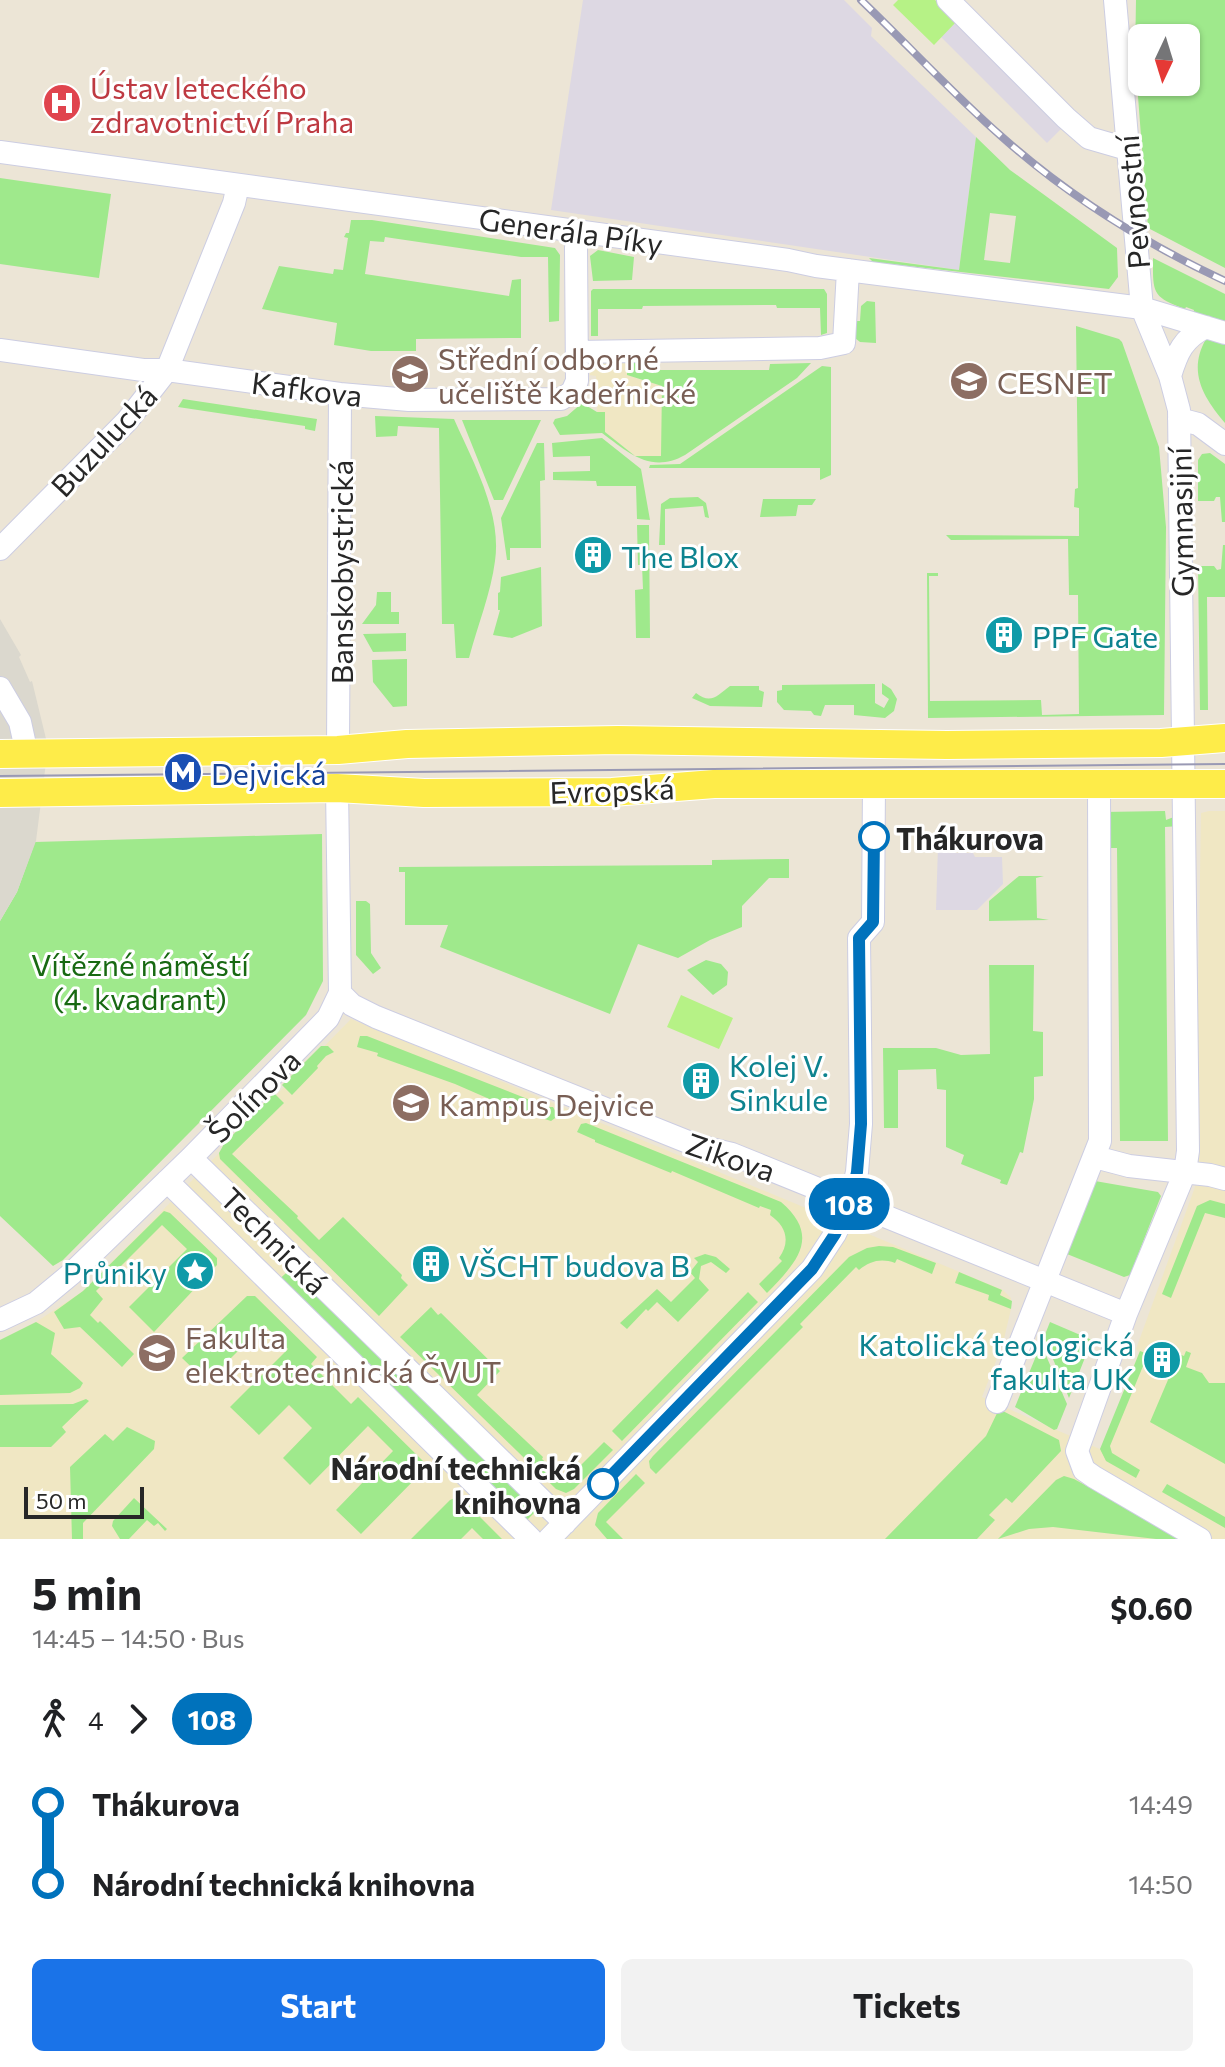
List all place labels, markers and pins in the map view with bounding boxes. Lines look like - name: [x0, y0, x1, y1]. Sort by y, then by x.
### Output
- place label: Ústav leteckého zdravotnictví Praha: [90, 68, 354, 139]
- hospital icon: Ústav leteckého zdravotnictví Praha: [41, 82, 83, 124]
- place label: Střední odborné učeliště kadeřnické: [438, 339, 696, 410]
- school or university icon: Střední odborné učeliště kadeřnické: [389, 353, 431, 395]
- school or university icon: CESNET: [948, 360, 990, 402]
- place label: CESNET: [997, 363, 1113, 400]
- building icon: The Blox: [572, 534, 614, 576]
- place label: The Blox: [621, 537, 739, 574]
- building icon: PPF Gate: [983, 614, 1025, 656]
- place label: PPF Gate: [1032, 617, 1158, 654]
- metro station icon: Dejvická: [162, 751, 204, 793]
- place label: Dejvická: [211, 754, 326, 791]
- place label: Thákurova: [896, 819, 1044, 856]
- marker: Thákurova: [859, 822, 889, 852]
- place label: Kolej V. Sinkule: [729, 1046, 829, 1117]
- building icon: Kolej V. Sinkule: [680, 1060, 722, 1102]
- school or university icon: Kampus Dejvice: [390, 1082, 432, 1124]
- place label: Kampus Dejvice: [439, 1085, 654, 1122]
- building icon: VŠCHT budova B: [410, 1243, 452, 1285]
- place label: VŠCHT budova B: [459, 1246, 690, 1283]
- place icon: Průniky: [174, 1250, 216, 1292]
- place label: Průniky: [63, 1253, 167, 1290]
- place label: Fakulta elektrotechnická ČVUT: [185, 1318, 502, 1389]
- place label: Katolická teologická fakulta UK: [858, 1325, 1134, 1396]
- school or university icon: Fakulta elektrotechnická ČVUT: [136, 1332, 178, 1374]
- building icon: Katolická teologická fakulta UK: [1141, 1339, 1183, 1381]
- place label: Národní technická knihovna: [331, 1449, 581, 1520]
- marker: Národní technická knihovna: [588, 1469, 618, 1499]

